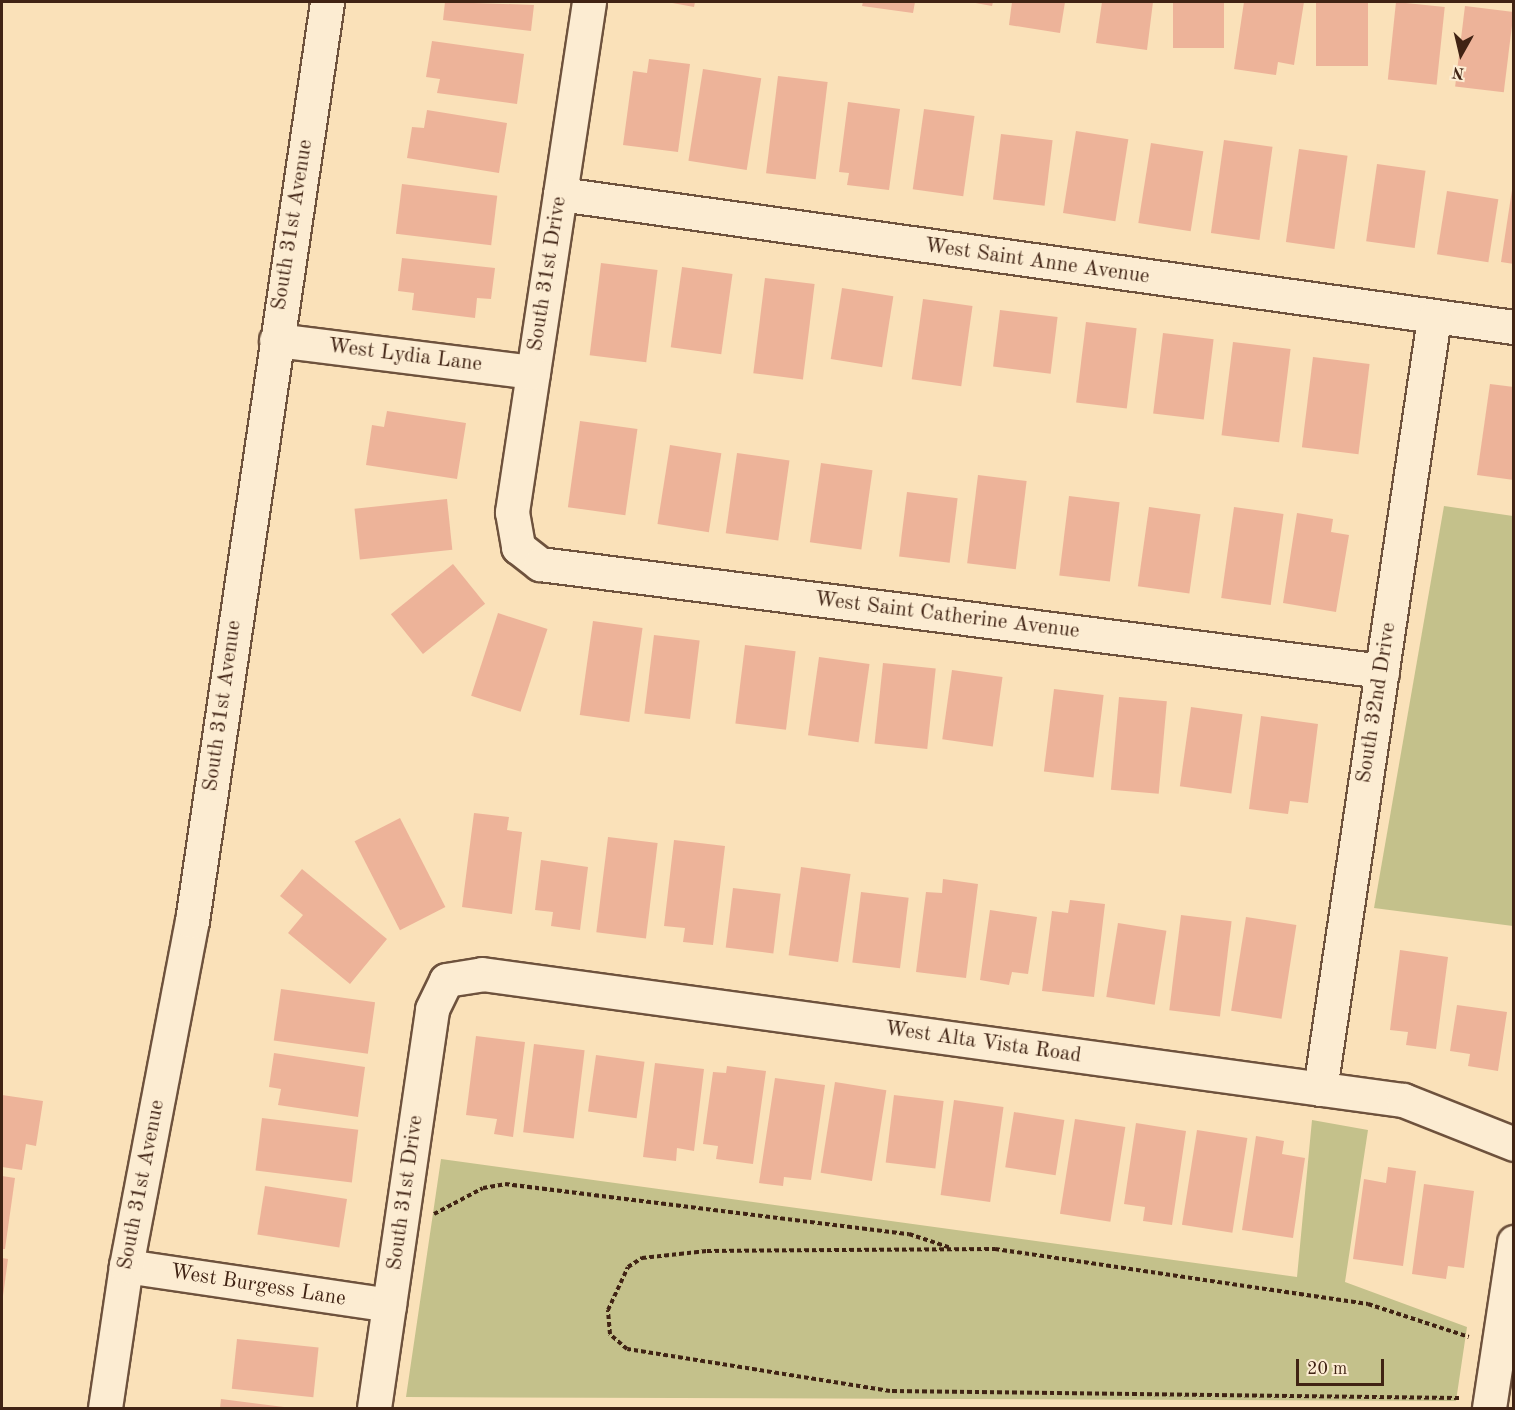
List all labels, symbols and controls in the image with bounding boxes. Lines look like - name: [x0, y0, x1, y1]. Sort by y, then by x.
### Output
- north arrow: [1431, 24, 1491, 84]
- text: N: [1451, 63, 1466, 81]
- street label: South 31st Avenue: [267, 138, 319, 312]
- street label: South 31st Drive: [523, 195, 573, 353]
- street label: West Saint Anne Avenue: [923, 234, 1151, 290]
- street label: West Lydia Lane: [327, 334, 483, 378]
- street label: West Saint Catherine Avenue: [813, 587, 1081, 645]
- street label: South 31st Avenue: [199, 619, 247, 793]
- street label: South 32nd Drive: [1352, 621, 1402, 785]
- street label: West Alta Vista Road: [883, 1017, 1083, 1069]
- street label: South 31st Avenue: [113, 1098, 171, 1272]
- street label: South 31st Drive: [383, 1114, 429, 1272]
- street label: West Burgess Lane: [168, 1260, 348, 1312]
- scale bar: [1299, 1347, 1388, 1385]
- text: 20 m: [1307, 1360, 1347, 1378]

